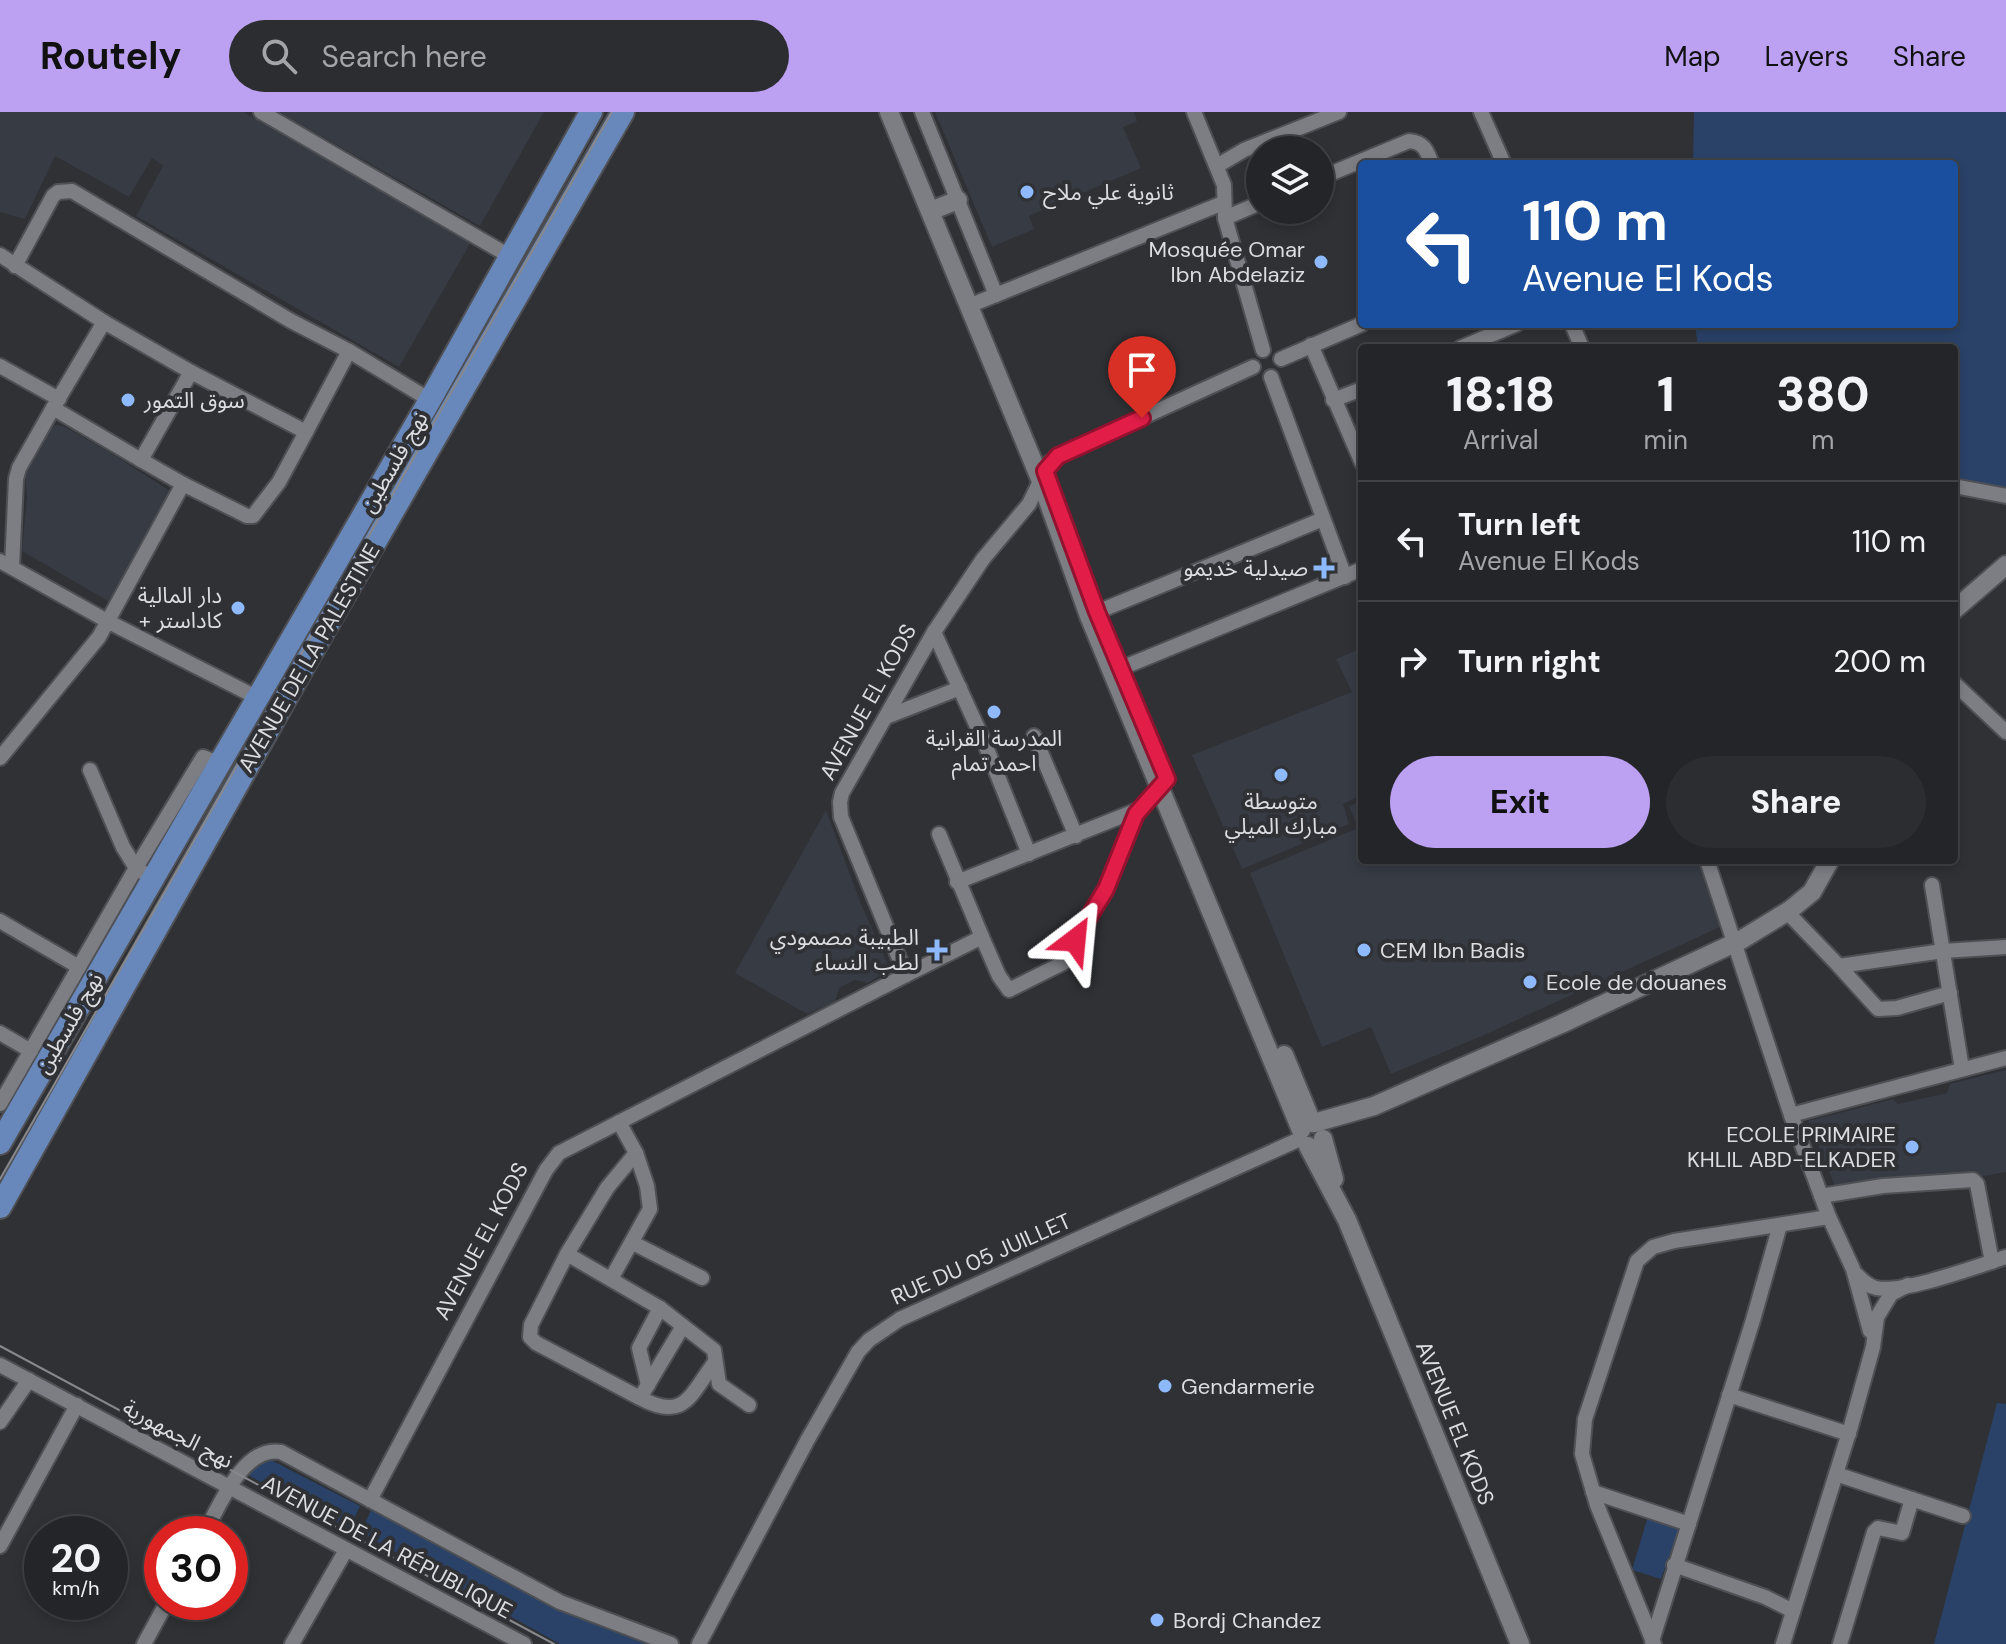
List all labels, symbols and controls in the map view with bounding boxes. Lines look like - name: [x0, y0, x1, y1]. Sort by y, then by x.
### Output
- search box: [229, 20, 789, 92]
- text: Routely: [40, 31, 181, 81]
- icon: search: [257, 34, 301, 78]
- text: Search here: [321, 37, 487, 76]
- text: Map: [1664, 38, 1721, 75]
- text: Layers: [1765, 38, 1849, 75]
- text: Share: [1893, 38, 1966, 75]
- map controls: [1246, 136, 1334, 224]
- button: layers: [1246, 136, 1334, 224]
- place label: ثانوية علي ملاح: [1043, 178, 1174, 209]
- marker: ثانوية علي ملاح: [1018, 183, 1036, 201]
- text: 110 m: [1522, 184, 1668, 257]
- icon: left: [1390, 192, 1494, 296]
- place label: Mosquée Omar Ibn Abdelaziz: [1148, 235, 1305, 289]
- marker: Mosquée Omar Ibn Abdelaziz: [1312, 253, 1330, 271]
- text: Avenue El Kods: [1522, 255, 1774, 302]
- pin: [1108, 336, 1176, 418]
- icon: arrive: [1120, 348, 1164, 392]
- text: 18:18: [1446, 363, 1555, 426]
- text: 1: [1657, 363, 1675, 426]
- text: 380: [1776, 363, 1870, 426]
- place label: سوق التمور: [143, 386, 245, 415]
- marker: سوق التمور: [119, 391, 137, 409]
- street label: نهج فلسطين: [353, 406, 436, 519]
- text: Arrival: [1463, 423, 1539, 457]
- text: min: [1644, 423, 1688, 457]
- text: m: [1811, 423, 1835, 457]
- text: Turn left: [1458, 505, 1581, 544]
- icon: left: [1390, 519, 1434, 563]
- text: 110 m: [1852, 522, 1926, 561]
- street label: AVENUE DE LA PALESTINE: [231, 538, 387, 778]
- text: Avenue El Kods: [1458, 544, 1640, 578]
- place label: صيدلية خديمو: [1183, 554, 1308, 583]
- marker: صيدلية خديمو: [1315, 559, 1333, 577]
- place label: دار المالية + كاداستر: [138, 581, 223, 635]
- marker: دار المالية + كاداستر: [229, 599, 247, 617]
- street label: AVENUE EL KODS: [813, 619, 923, 785]
- icon: right: [1390, 639, 1434, 683]
- text: Turn right: [1458, 642, 1601, 681]
- text: 200 m: [1833, 642, 1926, 681]
- marker: المدرسة القرانية احمد تمام: [985, 703, 1003, 721]
- place label: المدرسة القرانية احمد تمام: [926, 724, 1062, 780]
- button: Exit: [1390, 756, 1650, 848]
- button: Share: [1666, 756, 1926, 848]
- marker: متوسطة مبارك الميلي: [1272, 766, 1290, 784]
- place label: متوسطة مبارك الميلي: [1225, 787, 1337, 843]
- position arrow: [1033, 898, 1117, 982]
- place label: الطبيبة مصمودي لطب النساء: [770, 923, 919, 977]
- place label: CEM Ibn Badis: [1380, 936, 1525, 965]
- marker: الطبيبة مصمودي لطب النساء: [926, 939, 948, 961]
- marker: CEM Ibn Badis: [1355, 941, 1373, 959]
- street label: نهج فلسطين: [28, 967, 111, 1080]
- place label: Ecole de douanes: [1546, 968, 1727, 997]
- marker: Ecole de douanes: [1521, 973, 1539, 991]
- place label: ECOLE PRIMAIRE KHLIL ABD-ELKADER: [1687, 1120, 1896, 1174]
- marker: ECOLE PRIMAIRE KHLIL ABD-ELKADER: [1903, 1138, 1921, 1156]
- street label: AVENUE EL KODS: [427, 1157, 535, 1325]
- street label: RUE DU 05 JUILLET: [886, 1206, 1076, 1312]
- street label: AVENUE EL KODS: [1409, 1337, 1501, 1509]
- place label: Gendarmerie: [1181, 1372, 1315, 1401]
- marker: Gendarmerie: [1156, 1377, 1174, 1395]
- street label: نهج الجمهورية: [117, 1393, 238, 1477]
- street label: AVENUE DE LA RÉPUBLIQUE: [257, 1469, 517, 1625]
- speed limit sign: 30: [144, 1516, 248, 1620]
- text: 20: [50, 1532, 102, 1584]
- text: km/h: [52, 1575, 100, 1601]
- place label: Bordj Chandez: [1173, 1606, 1321, 1635]
- marker: Bordj Chandez: [1148, 1611, 1166, 1629]

